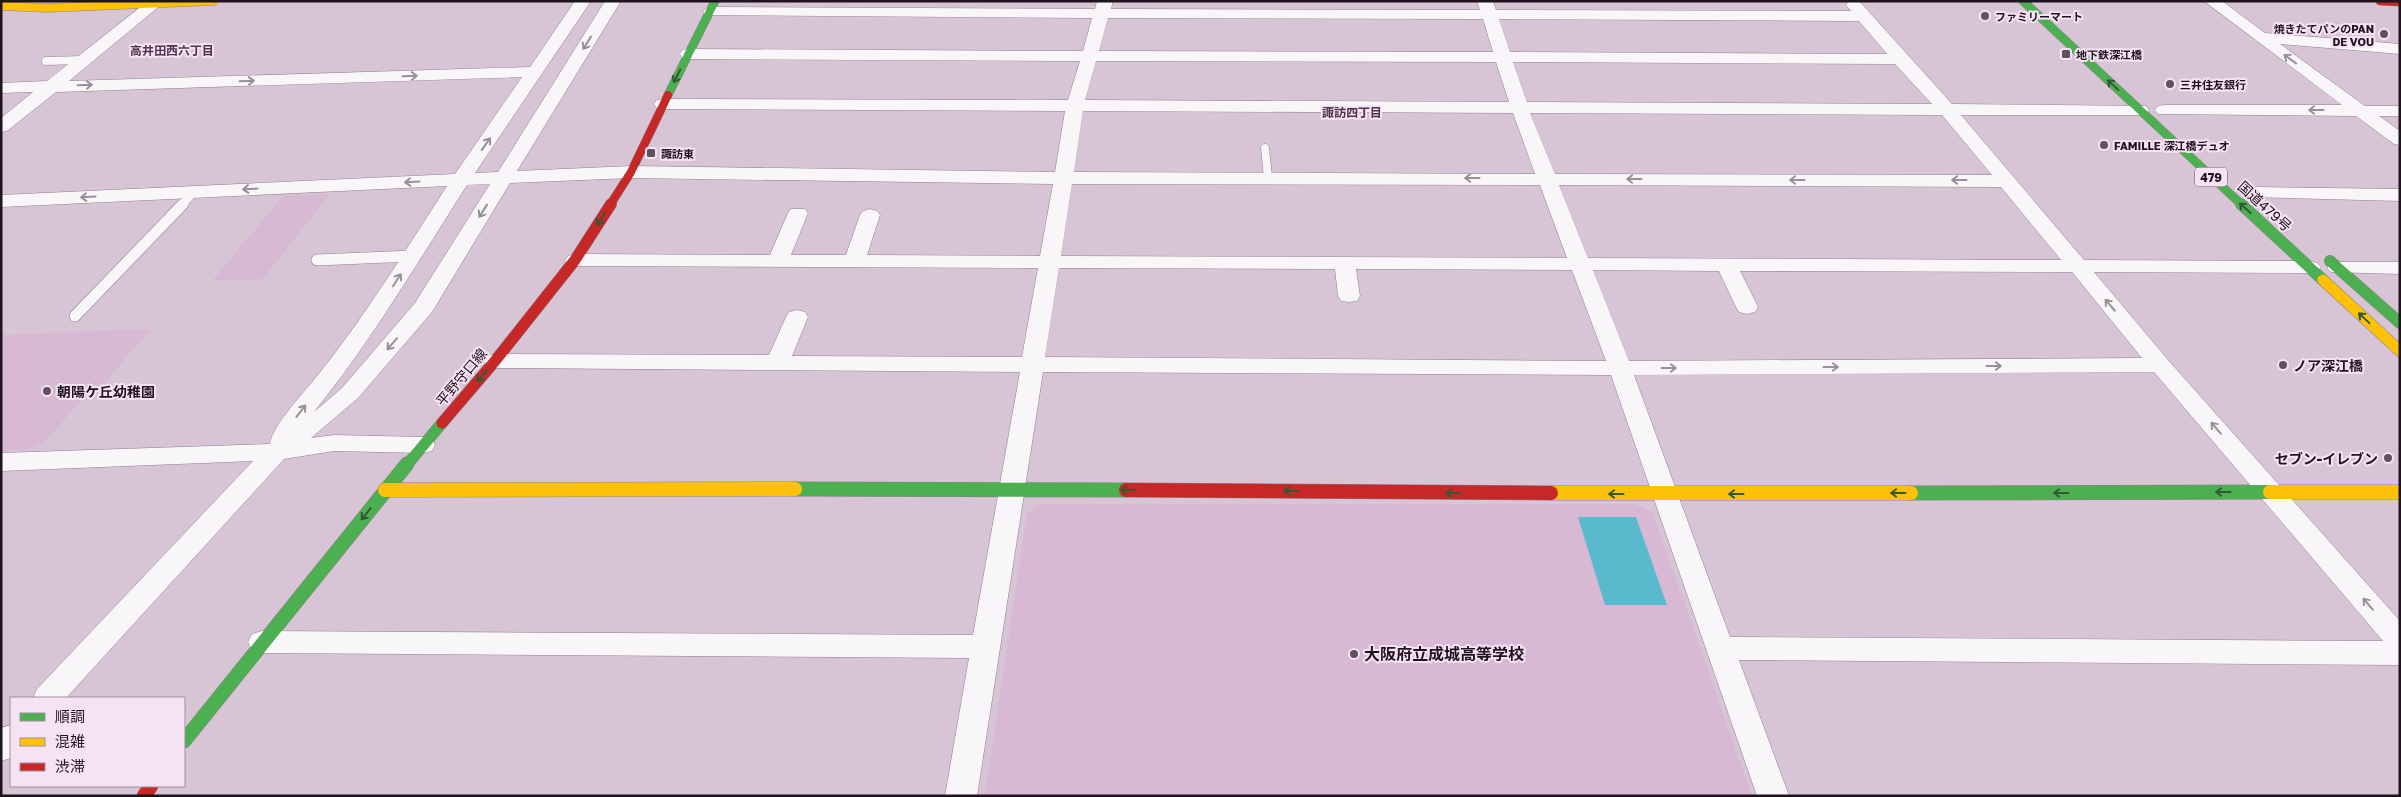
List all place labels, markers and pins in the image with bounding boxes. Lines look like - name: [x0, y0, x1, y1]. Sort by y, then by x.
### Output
- marker: ファミリーマート: [1979, 10, 1991, 22]
- place label: ファミリーマート: [1995, 10, 2083, 23]
- place label: 焼きたてパンのPAN DE VOU: [2274, 22, 2374, 48]
- marker: 焼きたてパンのPAN DE VOU: [2378, 28, 2390, 40]
- marker: 地下鉄深江橋: [2060, 48, 2072, 60]
- place label: 地下鉄深江橋: [2076, 48, 2142, 61]
- marker: 三井住友銀行: [2164, 78, 2176, 90]
- place label: 三井住友銀行: [2180, 78, 2246, 91]
- marker: FAMILLE 深江橋デュオ: [2098, 139, 2110, 151]
- place label: FAMILLE 深江橋デュオ: [2114, 139, 2230, 152]
- marker: 諏訪東: [645, 147, 657, 159]
- place label: 諏訪東: [661, 147, 694, 160]
- place label: ノア深江橋: [2293, 357, 2363, 374]
- marker: ノア深江橋: [2277, 359, 2289, 371]
- place label: 朝陽ケ丘幼稚園: [57, 383, 155, 400]
- marker: 朝陽ケ丘幼稚園: [41, 385, 53, 397]
- place label: セブン-イレブン: [2275, 450, 2378, 467]
- marker: セブン-イレブン: [2382, 452, 2394, 464]
- place label: 大阪府立成城高等学校: [1364, 644, 1524, 664]
- marker: 大阪府立成城高等学校: [1348, 648, 1360, 660]

